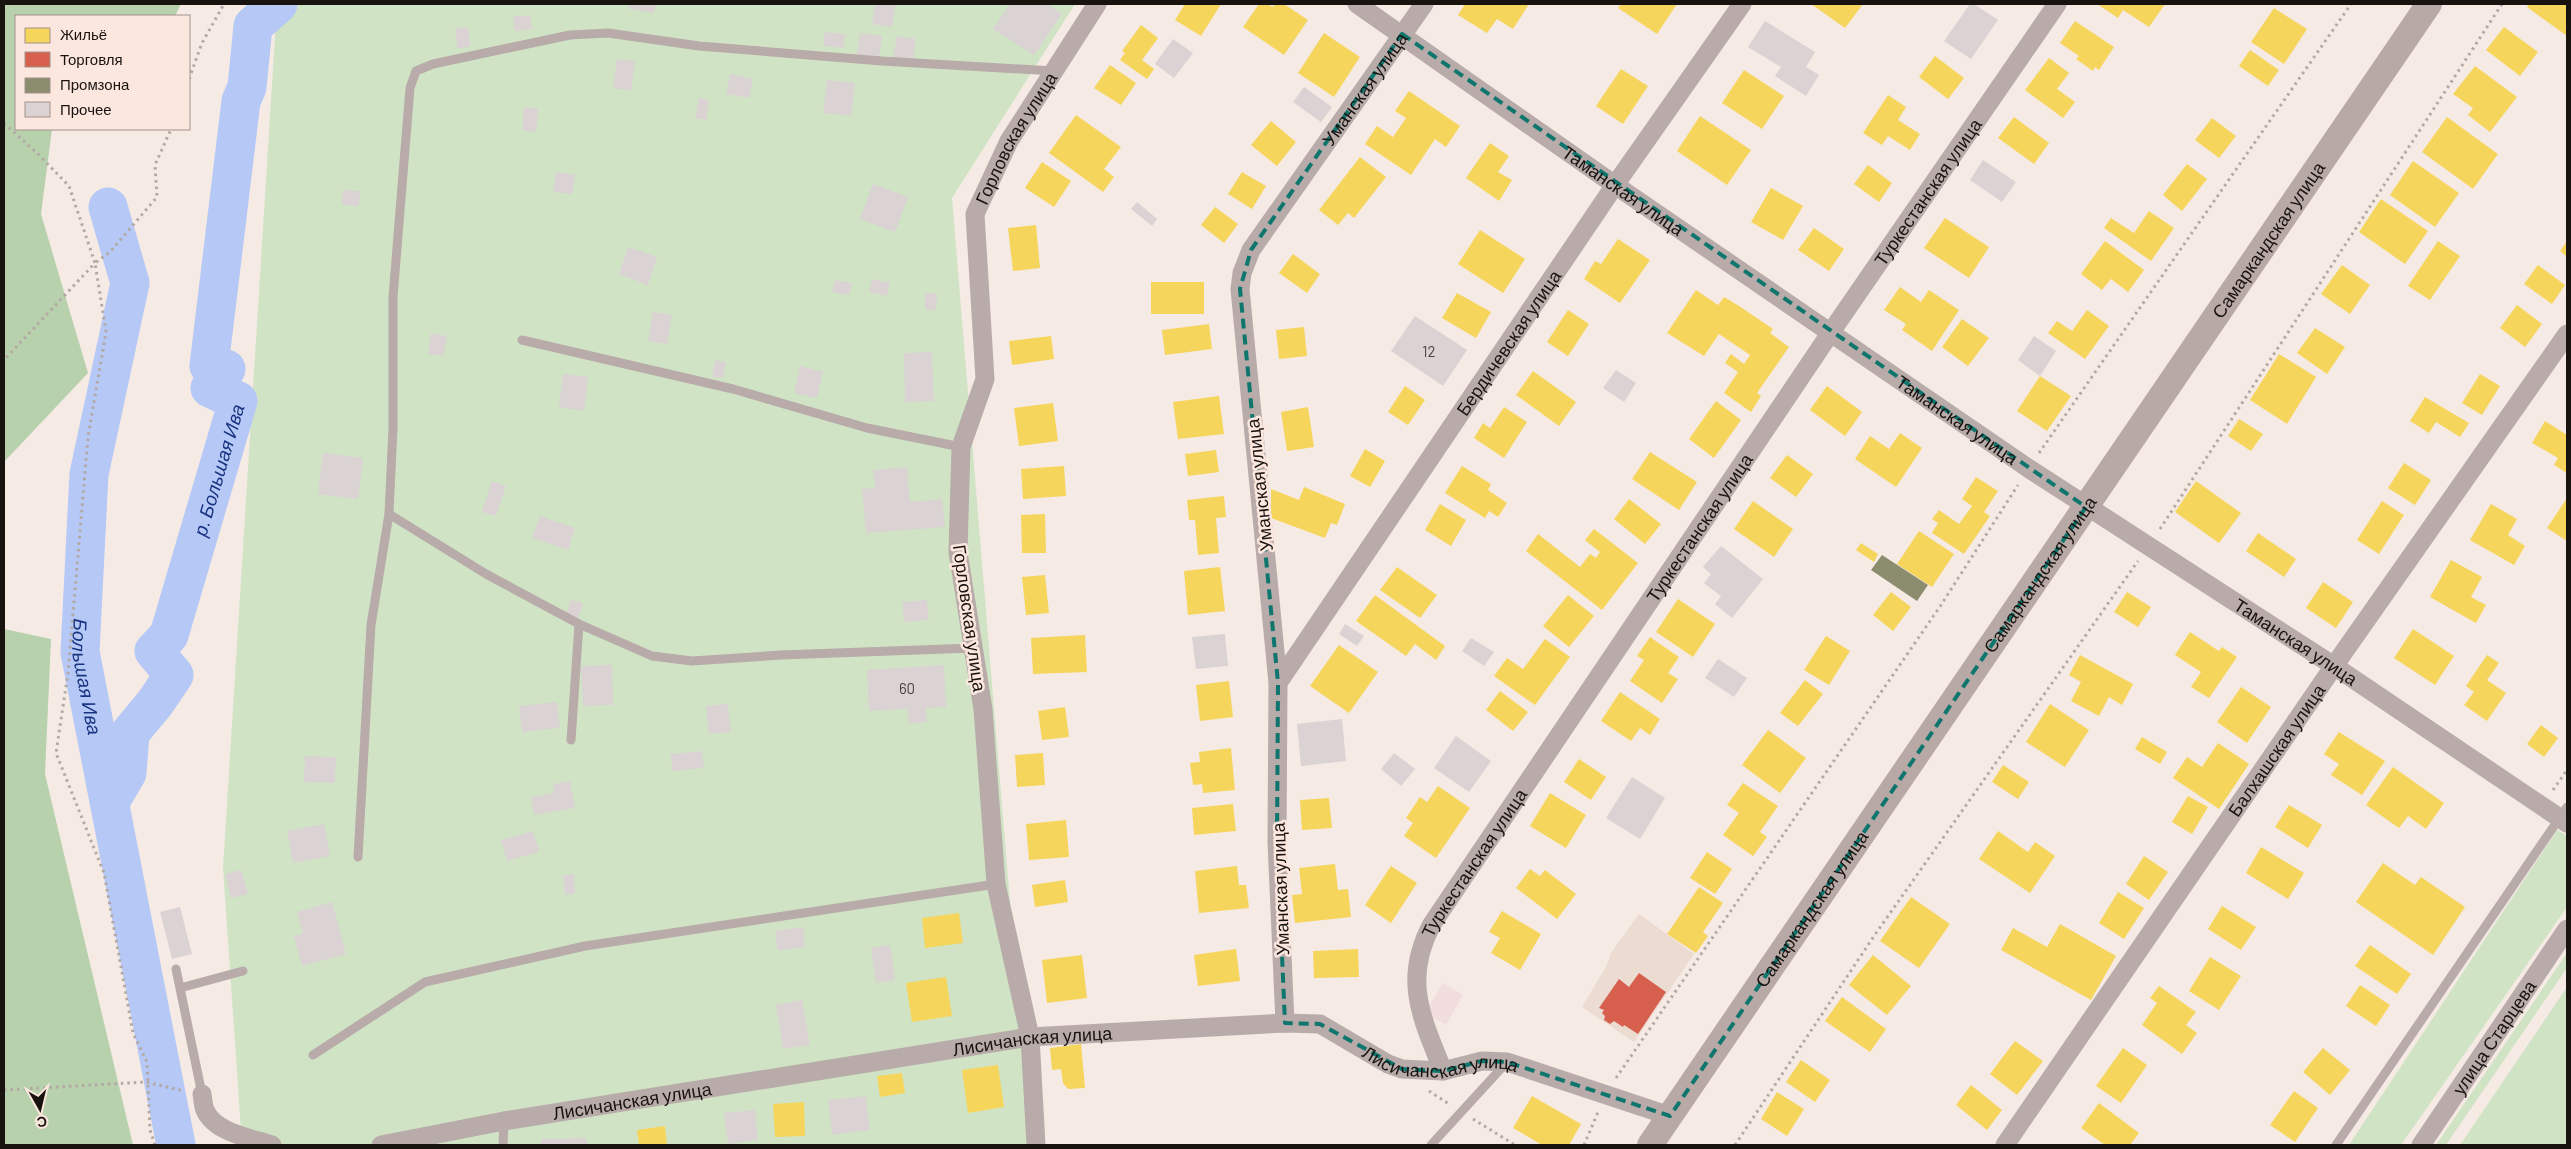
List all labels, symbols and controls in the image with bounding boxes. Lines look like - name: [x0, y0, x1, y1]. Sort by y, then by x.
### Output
- legend: [15, 15, 190, 130]
- text: Жильё: [60, 25, 107, 43]
- street label: Уманская улица: [1317, 27, 1412, 150]
- text: Торговля: [60, 50, 123, 68]
- street label: Горловская улица: [970, 67, 1062, 208]
- text: Промзона: [60, 75, 130, 93]
- text: Прочее: [60, 100, 112, 118]
- street label: Туркестанская улица: [1869, 113, 1987, 270]
- street label: Таманская улица: [1558, 141, 1689, 241]
- street label: Самаркандская улица: [2207, 157, 2330, 322]
- street label: Бердичевская улица: [1451, 265, 1566, 420]
- house number: 12: [1422, 342, 1436, 360]
- street label: Таманская улица: [1892, 370, 2023, 469]
- water label: р. Большая Ива: [187, 401, 248, 540]
- street label: Уманская улица: [1241, 417, 1277, 552]
- street label: Туркестанская улица: [1641, 448, 1758, 606]
- street label: Самаркандская улица: [1979, 491, 2101, 657]
- street label: Горловская улица: [949, 543, 991, 694]
- street label: Таманская улица: [2230, 593, 2363, 690]
- water label: Большая Ива: [69, 618, 107, 737]
- house number: 60: [899, 679, 915, 697]
- street label: Балхашская улица: [2223, 679, 2330, 821]
- street label: Туркестанская улица: [1416, 783, 1532, 940]
- street label: Уманская улица: [1267, 821, 1293, 956]
- street label: Самаркандская улица: [1750, 826, 1873, 991]
- street label: улица Старцева: [2447, 975, 2541, 1099]
- street label: Лисичанская улица: [951, 1021, 1114, 1060]
- street label: Лисичанская улица: [1359, 1041, 1523, 1083]
- street label: Лисичанская улица: [551, 1077, 714, 1124]
- north arrow: [15, 1084, 65, 1134]
- text: С: [36, 1113, 48, 1131]

